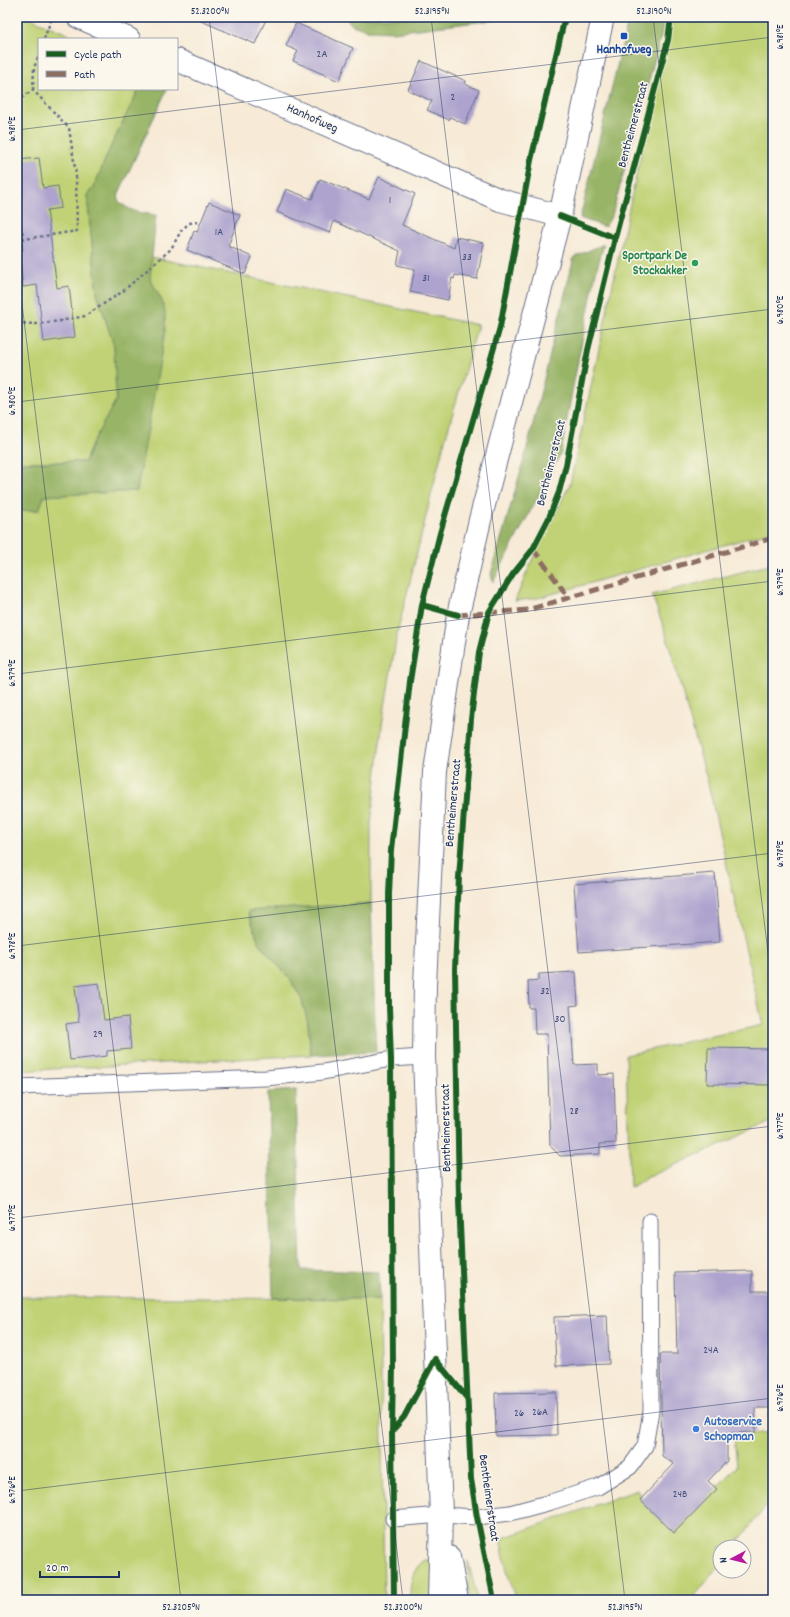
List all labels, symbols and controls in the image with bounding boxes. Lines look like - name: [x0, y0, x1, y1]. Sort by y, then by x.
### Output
- text: 52.3200°N: [191, 5, 229, 19]
- text: 52.3195°N: [415, 5, 449, 19]
- text: 52.3190°N: [636, 5, 672, 19]
- text: 6.981°E: [774, 24, 788, 50]
- marker: Hanhofweg: [619, 31, 629, 41]
- legend: [38, 38, 178, 90]
- place label: Hanhofweg: [597, 41, 652, 60]
- text: Cycle path: [74, 47, 122, 64]
- house number: 2A: [317, 47, 327, 63]
- text: Path: [74, 67, 95, 84]
- street label: Bentheimerstraat: [613, 80, 655, 170]
- house number: 2: [451, 90, 456, 106]
- street label: Hanhofweg: [283, 99, 341, 139]
- text: 6.981°E: [6, 116, 20, 142]
- house number: 1: [389, 193, 391, 209]
- house number: 1A: [215, 225, 223, 241]
- place label: Sportpark De Stockakker: [622, 247, 688, 281]
- house number: 33: [462, 250, 472, 266]
- marker: Sportpark De Stockakker: [690, 258, 700, 268]
- house number: 31: [422, 271, 430, 287]
- text: 6.980°E: [774, 295, 788, 324]
- text: 6.980°E: [6, 386, 20, 415]
- street label: Bentheimerstraat: [532, 418, 572, 508]
- text: 6.979°E: [774, 568, 788, 596]
- text: 6.979°E: [6, 659, 20, 687]
- street label: Bentheimerstraat: [441, 758, 467, 848]
- text: 6.978°E: [774, 840, 788, 867]
- text: 6.978°E: [6, 932, 20, 959]
- house number: 32: [540, 984, 550, 1000]
- house number: 30: [555, 1012, 565, 1028]
- house number: 29: [93, 1027, 103, 1043]
- street label: Bentheimerstraat: [437, 1083, 457, 1172]
- house number: 28: [569, 1104, 579, 1120]
- text: 6.977°E: [774, 1112, 788, 1139]
- text: 6.977°E: [6, 1204, 20, 1231]
- house number: 24A: [703, 1343, 719, 1359]
- text: 6.976°E: [774, 1384, 788, 1412]
- house number: 26A: [532, 1405, 548, 1421]
- house number: 26: [514, 1406, 524, 1422]
- place label: Autoservice Schopman: [704, 1413, 762, 1447]
- marker: Autoservice Schopman: [691, 1424, 701, 1434]
- street label: Bentheimerstraat: [472, 1453, 504, 1543]
- text: 6.976°E: [6, 1476, 20, 1504]
- house number: 24B: [673, 1487, 687, 1503]
- north arrow: [712, 1539, 752, 1579]
- scale bar: [40, 1553, 119, 1579]
- text: N: [716, 1556, 732, 1564]
- text: 20 m: [46, 1560, 69, 1577]
- text: 52.3205°N: [162, 1601, 200, 1615]
- text: 52.3200°N: [384, 1601, 422, 1615]
- text: 52.3195°N: [608, 1601, 642, 1615]

